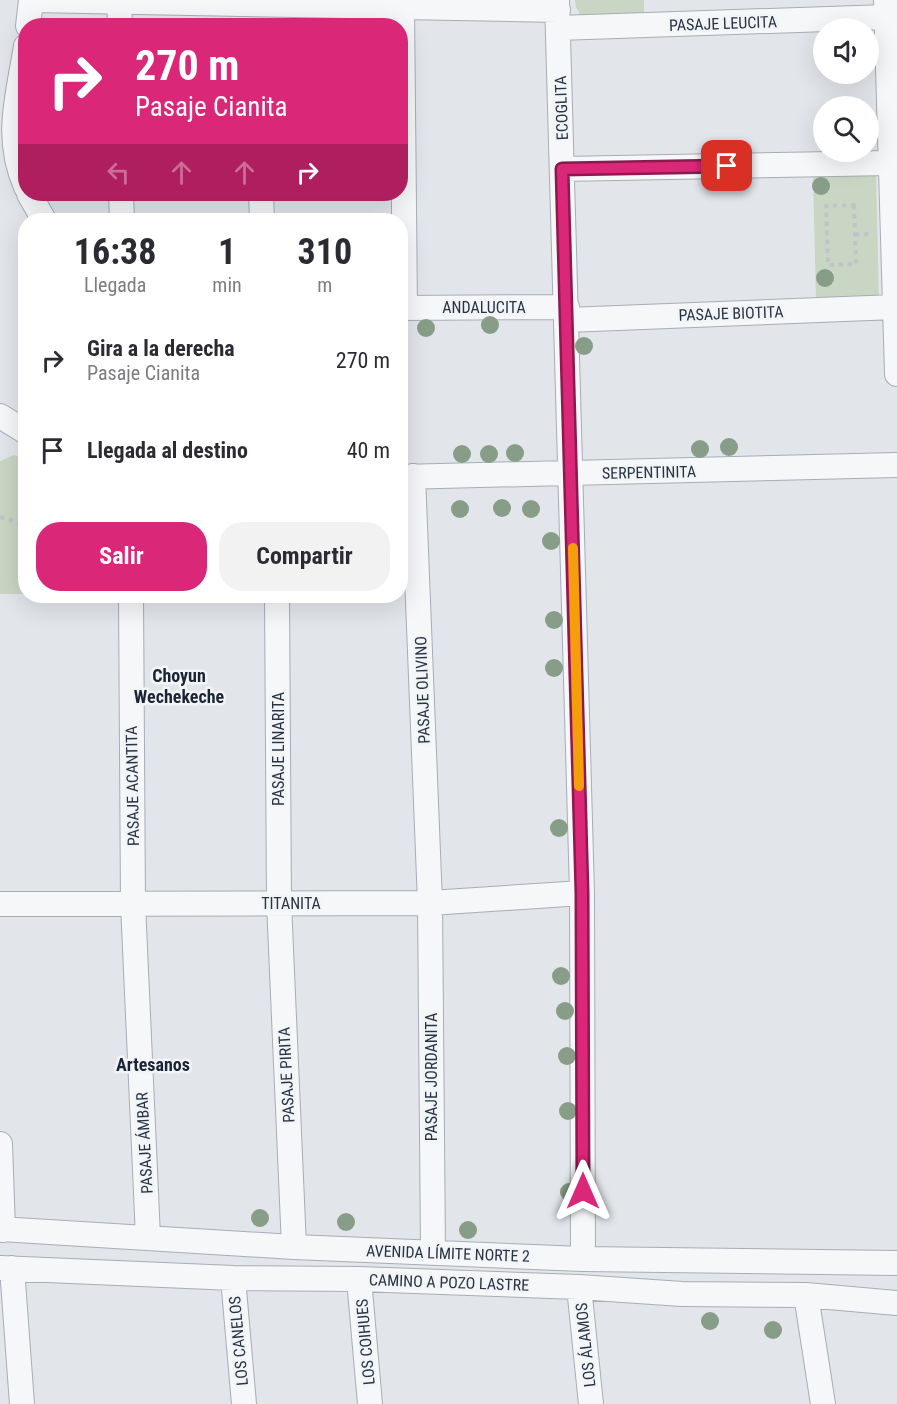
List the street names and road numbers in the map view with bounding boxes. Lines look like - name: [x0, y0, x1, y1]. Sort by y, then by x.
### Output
- street label: PASAJE LEUCITA: [669, 12, 777, 35]
- street label: ECOGLITA: [551, 75, 572, 141]
- street label: ANDALUCITA: [442, 298, 526, 317]
- street label: PASAJE BIOTITA: [678, 302, 784, 325]
- street label: SERPENTINITA: [602, 462, 696, 483]
- street label: PASAJE OLIVINO: [411, 636, 434, 744]
- street label: PASAJE LINARITA: [269, 692, 288, 806]
- street label: PASAJE ACANTITA: [122, 726, 143, 846]
- street label: TITANITA: [261, 894, 321, 913]
- street label: PASAJE JORDANITA: [422, 1013, 441, 1141]
- street label: PASAJE PIRITA: [275, 1027, 298, 1123]
- street label: PASAJE ÁMBAR: [132, 1091, 157, 1194]
- street label: AVENIDA LÍMITE NORTE 2: [366, 1241, 530, 1266]
- street label: CAMINO A POZO LASTRE: [369, 1270, 529, 1295]
- street label: LOS CANELOS: [225, 1295, 252, 1387]
- street label: LOS COIHUES: [352, 1298, 379, 1386]
- street label: LOS ÁLAMOS: [572, 1302, 599, 1388]

